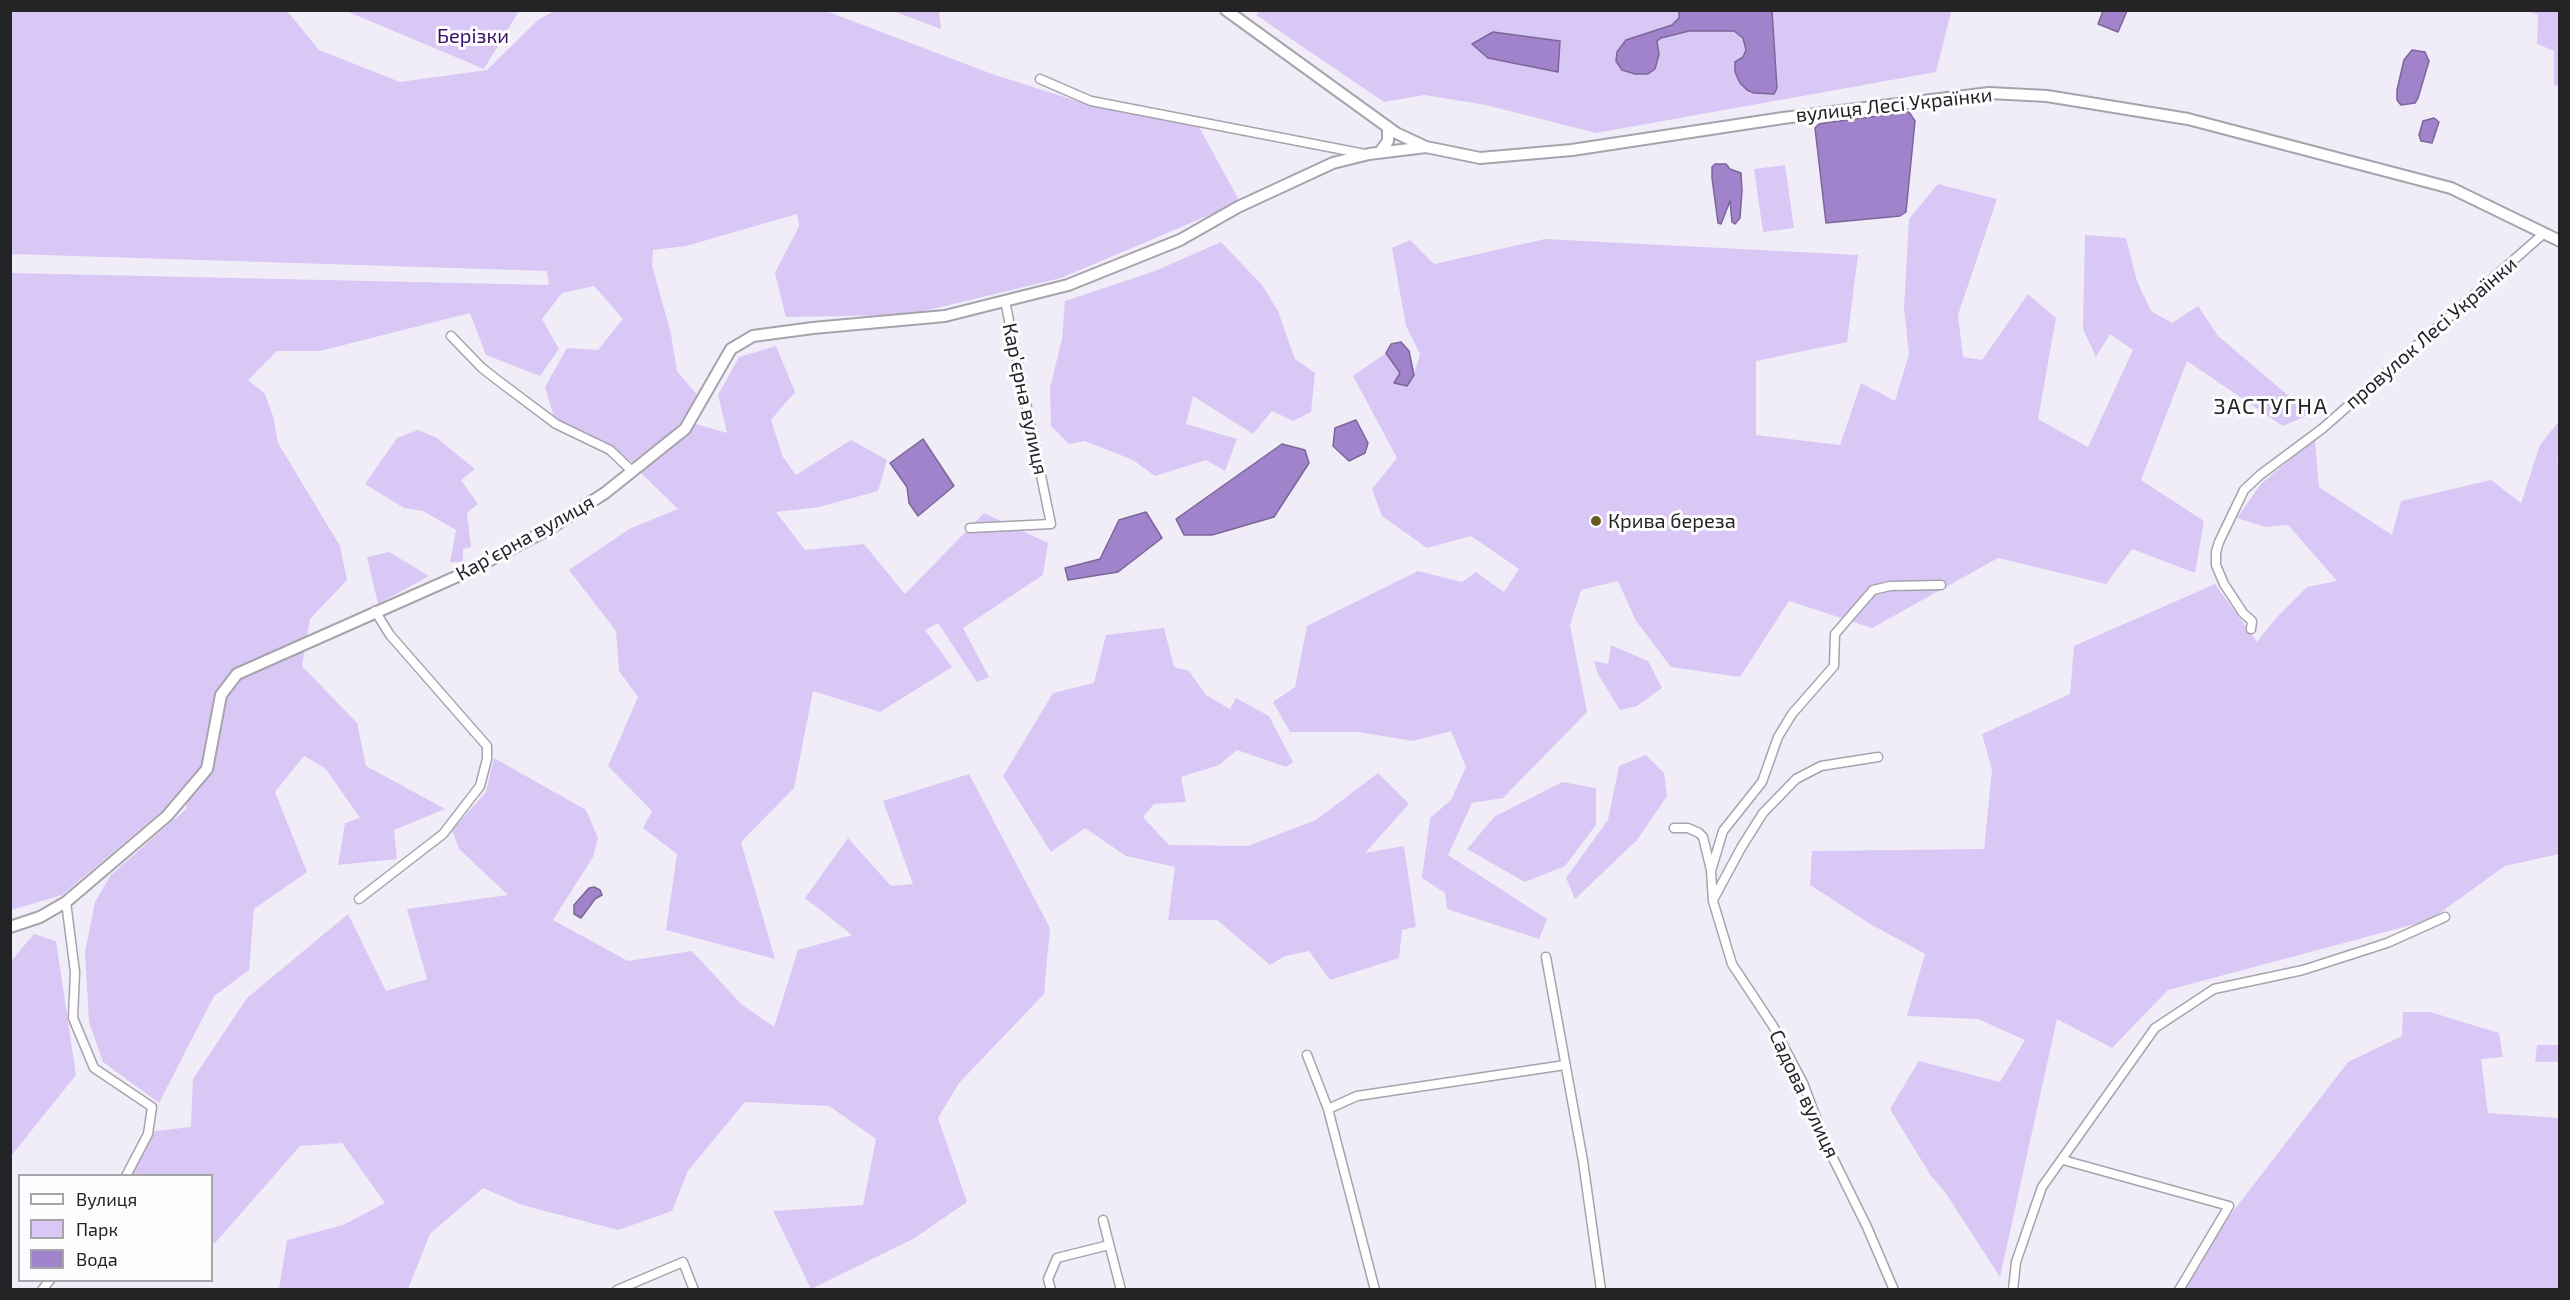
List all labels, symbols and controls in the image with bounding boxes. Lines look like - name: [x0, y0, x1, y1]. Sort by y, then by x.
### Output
- park label: Берізки: [437, 24, 509, 48]
- street label: вулиця Лесі Українки: [1795, 83, 1993, 127]
- street label: провулок Лесі Українки: [2340, 252, 2522, 414]
- street label: Карʼєрна вулиця: [997, 321, 1053, 477]
- district label: ЗАСТУГНА: [2213, 394, 2329, 420]
- street label: Карʼєрна вулиця: [452, 490, 598, 586]
- place label: Крива береза: [1608, 509, 1736, 533]
- marker: Крива береза: [1589, 514, 1603, 528]
- street label: Садова вулиця: [1764, 1026, 1844, 1162]
- legend: [18, 1174, 213, 1282]
- text: Вулиця: [76, 1188, 137, 1210]
- text: Парк: [76, 1218, 118, 1240]
- text: Вода: [76, 1248, 118, 1270]

